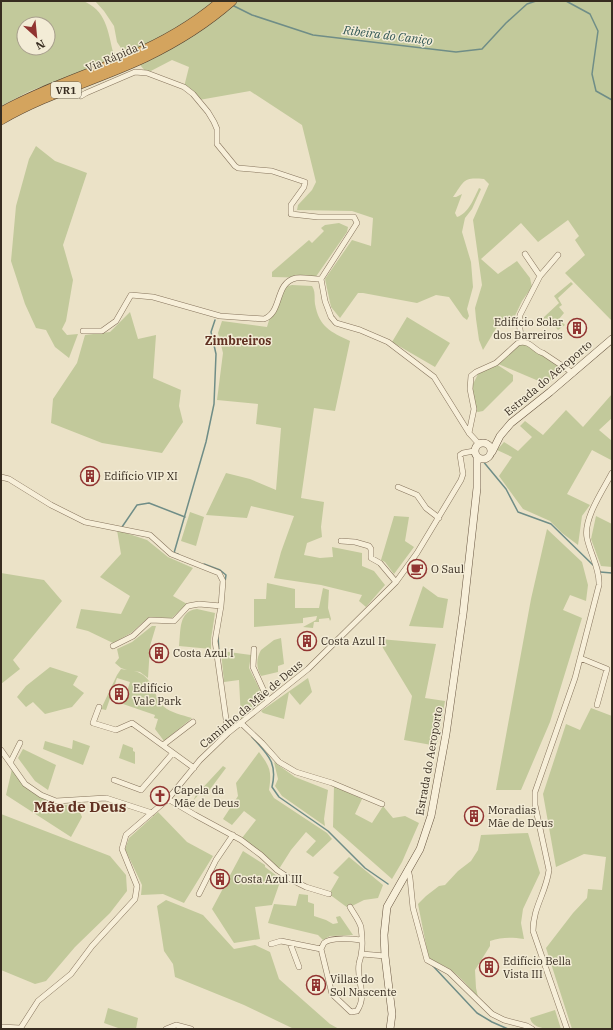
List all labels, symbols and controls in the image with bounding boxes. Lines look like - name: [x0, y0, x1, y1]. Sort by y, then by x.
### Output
- north arrow: [16, 16, 56, 56]
- water label: Ribeira do Caniço: [341, 22, 434, 48]
- text: N: [33, 37, 48, 53]
- street label: Via Rápida 1: [84, 37, 148, 75]
- road number: VR1: [51, 82, 81, 98]
- place label: Edifício Solar dos Barreiros: [493, 315, 563, 342]
- building icon: Edifício Solar dos Barreiros: [566, 317, 588, 339]
- district label: Zimbreiros: [205, 333, 271, 348]
- street label: Estrada do Aeroporto: [501, 337, 595, 419]
- building icon: Edifício VIP XI: [79, 465, 101, 487]
- place label: Edifício VIP XI: [104, 469, 178, 483]
- cafe icon: O Saul: [406, 558, 428, 580]
- place label: O Saul: [431, 562, 464, 576]
- building icon: Costa Azul II: [296, 630, 318, 652]
- place label: Costa Azul II: [321, 634, 386, 648]
- building icon: Costa Azul I: [148, 642, 170, 664]
- place label: Costa Azul I: [173, 646, 234, 660]
- street label: Caminho da Mãe de Deus: [197, 657, 305, 751]
- place label: Edifício Vale Park: [133, 681, 182, 708]
- building icon: Edifício Vale Park: [108, 683, 130, 705]
- street label: Estrada do Aeroporto: [413, 705, 445, 817]
- place label: Capela da Mãe de Deus: [174, 783, 239, 810]
- church icon: Capela da Mãe de Deus: [149, 785, 171, 807]
- district label: Mãe de Deus: [34, 797, 126, 816]
- place label: Moradias Mãe de Deus: [488, 803, 553, 830]
- building icon: Moradias Mãe de Deus: [463, 805, 485, 827]
- building icon: Costa Azul III: [209, 868, 231, 890]
- place label: Costa Azul III: [234, 872, 303, 886]
- place label: Edifício Bella Vista III: [503, 954, 571, 981]
- building icon: Edifício Bella Vista III: [478, 956, 500, 978]
- place label: Villas do Sol Nascente: [330, 972, 397, 999]
- building icon: Villas do Sol Nascente: [305, 974, 327, 996]

